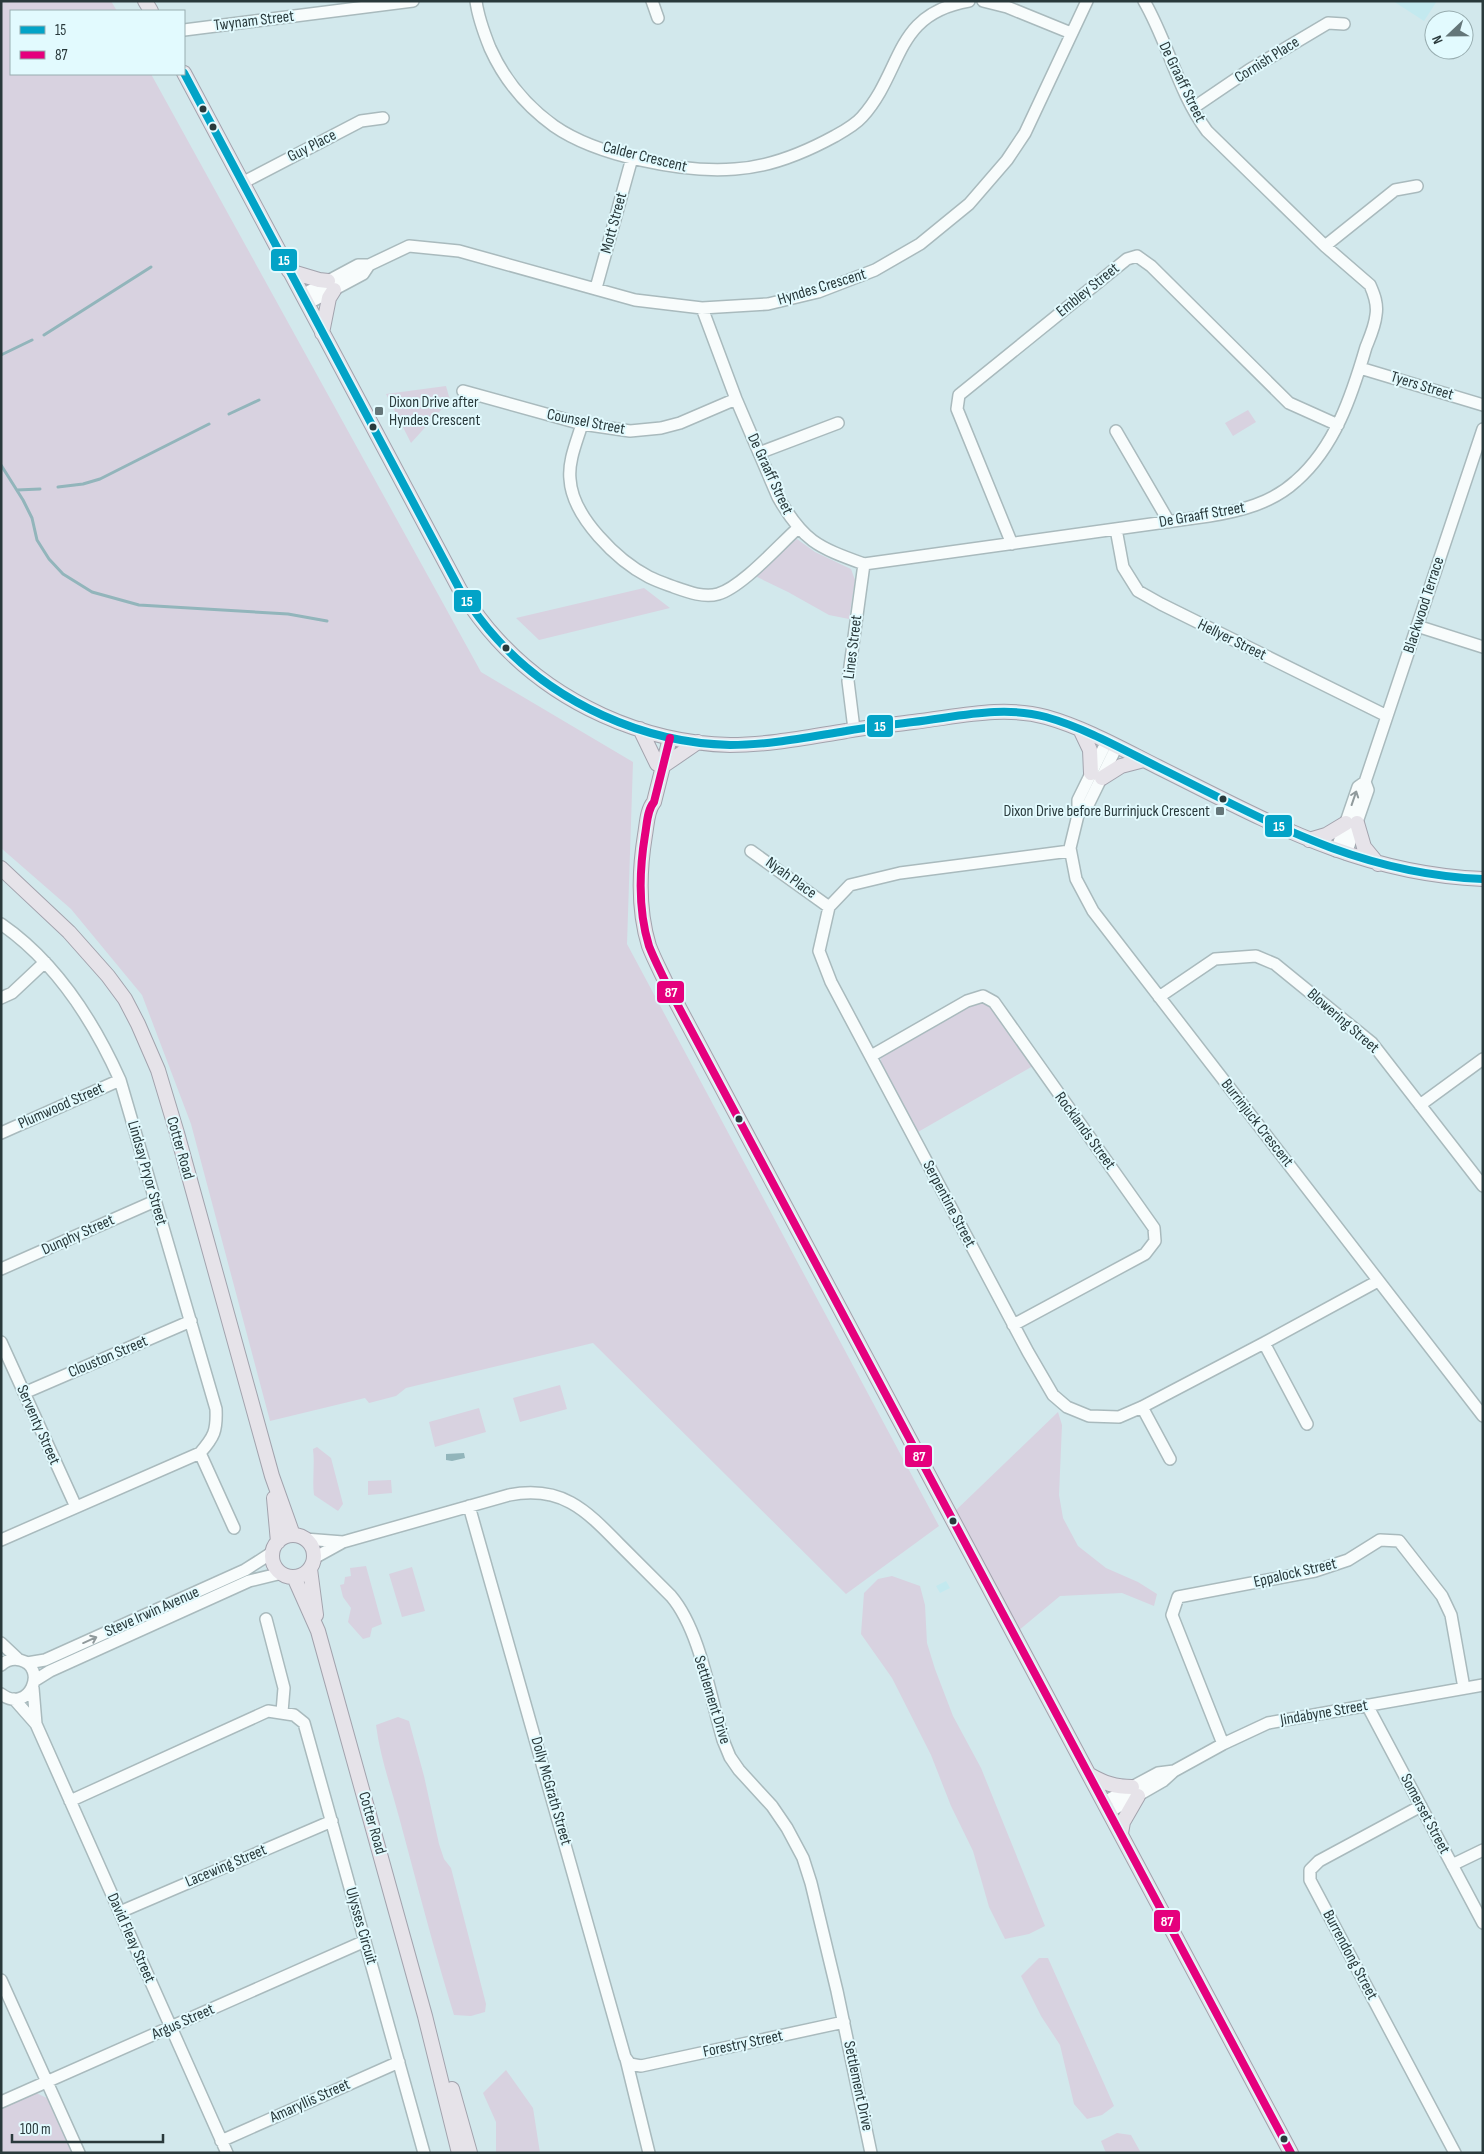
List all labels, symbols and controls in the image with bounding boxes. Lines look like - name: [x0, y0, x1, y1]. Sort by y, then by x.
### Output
- street label: Twynam Street: [213, 7, 295, 35]
- legend: [10, 10, 185, 75]
- north arrow: [1424, 10, 1474, 60]
- text: 15: [55, 21, 66, 40]
- street label: Cornish Place: [1231, 33, 1303, 87]
- text: N: [1428, 33, 1447, 46]
- street label: De Graaff Street: [1154, 39, 1210, 125]
- text: 87: [55, 46, 68, 65]
- unlabelled marker: [198, 104, 208, 114]
- unlabelled marker: [208, 122, 218, 132]
- street label: Guy Place: [284, 126, 340, 166]
- street label: Calder Crescent: [601, 137, 689, 177]
- street label: Mott Street: [597, 190, 631, 256]
- line badge: 15: [270, 248, 298, 272]
- text: 15: [278, 252, 290, 269]
- street label: Embley Street: [1053, 259, 1123, 321]
- street label: Hyndes Crescent: [776, 265, 869, 309]
- street label: Tyers Street: [1388, 367, 1456, 405]
- place label: Dixon Drive after Hyndes Crescent: [389, 393, 480, 430]
- marker: Dixon Drive after Hyndes Crescent: [373, 405, 385, 417]
- street label: Counsel Street: [545, 405, 627, 439]
- unlabelled marker: [368, 422, 378, 432]
- street label: De Graaff Street: [743, 431, 797, 518]
- street label: De Graaff Street: [1158, 498, 1247, 532]
- street label: Blackwood Terrace: [1400, 555, 1448, 655]
- line badge: 15: [453, 589, 482, 613]
- text: 15: [461, 593, 473, 610]
- street label: Lines Street: [840, 614, 866, 680]
- street label: Hellyer Street: [1195, 615, 1269, 665]
- unlabelled marker: [501, 643, 511, 653]
- line badge: 15: [866, 714, 894, 738]
- text: 15: [874, 718, 886, 735]
- one-way arrow: [1350, 791, 1359, 807]
- unlabelled marker: [1218, 794, 1228, 804]
- place label: Dixon Drive before Burrinjuck Crescent: [1003, 802, 1210, 821]
- marker: Dixon Drive before Burrinjuck Crescent: [1214, 805, 1226, 817]
- line badge: 15: [1264, 814, 1293, 838]
- text: 15: [1273, 818, 1285, 835]
- street label: Nyah Place: [762, 853, 820, 903]
- line badge: 87: [656, 980, 685, 1004]
- text: 87: [665, 984, 678, 1001]
- street label: Blowering Street: [1303, 985, 1383, 1057]
- street label: Burrinjuck Crescent: [1217, 1075, 1297, 1171]
- street label: Plumwood Street: [15, 1079, 107, 1133]
- street label: Rocklands Street: [1051, 1089, 1120, 1174]
- unlabelled marker: [734, 1114, 744, 1124]
- street label: Cotter Road: [162, 1115, 198, 1181]
- street label: Lindsay Pryor Street: [123, 1119, 171, 1228]
- street label: Serpentine Street: [918, 1157, 980, 1251]
- street label: Dunphy Street: [39, 1211, 117, 1259]
- street label: Clouston Street: [65, 1332, 151, 1382]
- street label: Serventy Street: [12, 1382, 64, 1468]
- line badge: 87: [904, 1444, 933, 1468]
- text: 87: [913, 1448, 926, 1465]
- unlabelled marker: [948, 1516, 958, 1526]
- street label: Eppalock Street: [1252, 1554, 1338, 1592]
- street label: Steve Irwin Avenue: [102, 1583, 202, 1641]
- one-way arrow: [82, 1634, 97, 1644]
- street label: Settlement Drive: [690, 1654, 734, 1746]
- street label: Jindabyne Street: [1278, 1696, 1369, 1730]
- street label: Dolly McGrath Street: [526, 1735, 576, 1847]
- street label: Somerset Street: [1396, 1771, 1454, 1857]
- street label: Cotter Road: [354, 1790, 390, 1856]
- street label: Lacewing Street: [183, 1840, 270, 1892]
- street label: Ulysses Circuit: [341, 1885, 381, 1967]
- street label: David Fleay Street: [103, 1890, 159, 1986]
- street label: Burrendong Street: [1318, 1907, 1382, 2003]
- line badge: 87: [1153, 1909, 1181, 1933]
- text: 87: [1161, 1913, 1174, 1930]
- street label: Argus Street: [148, 2000, 217, 2045]
- street label: Forestry Street: [701, 2026, 785, 2062]
- street label: Settlement Drive: [839, 2039, 877, 2133]
- street label: Amaryllis Street: [266, 2075, 353, 2128]
- scale bar: [12, 2112, 164, 2144]
- text: 100 m: [20, 2120, 51, 2139]
- unlabelled marker: [1279, 2134, 1289, 2144]

